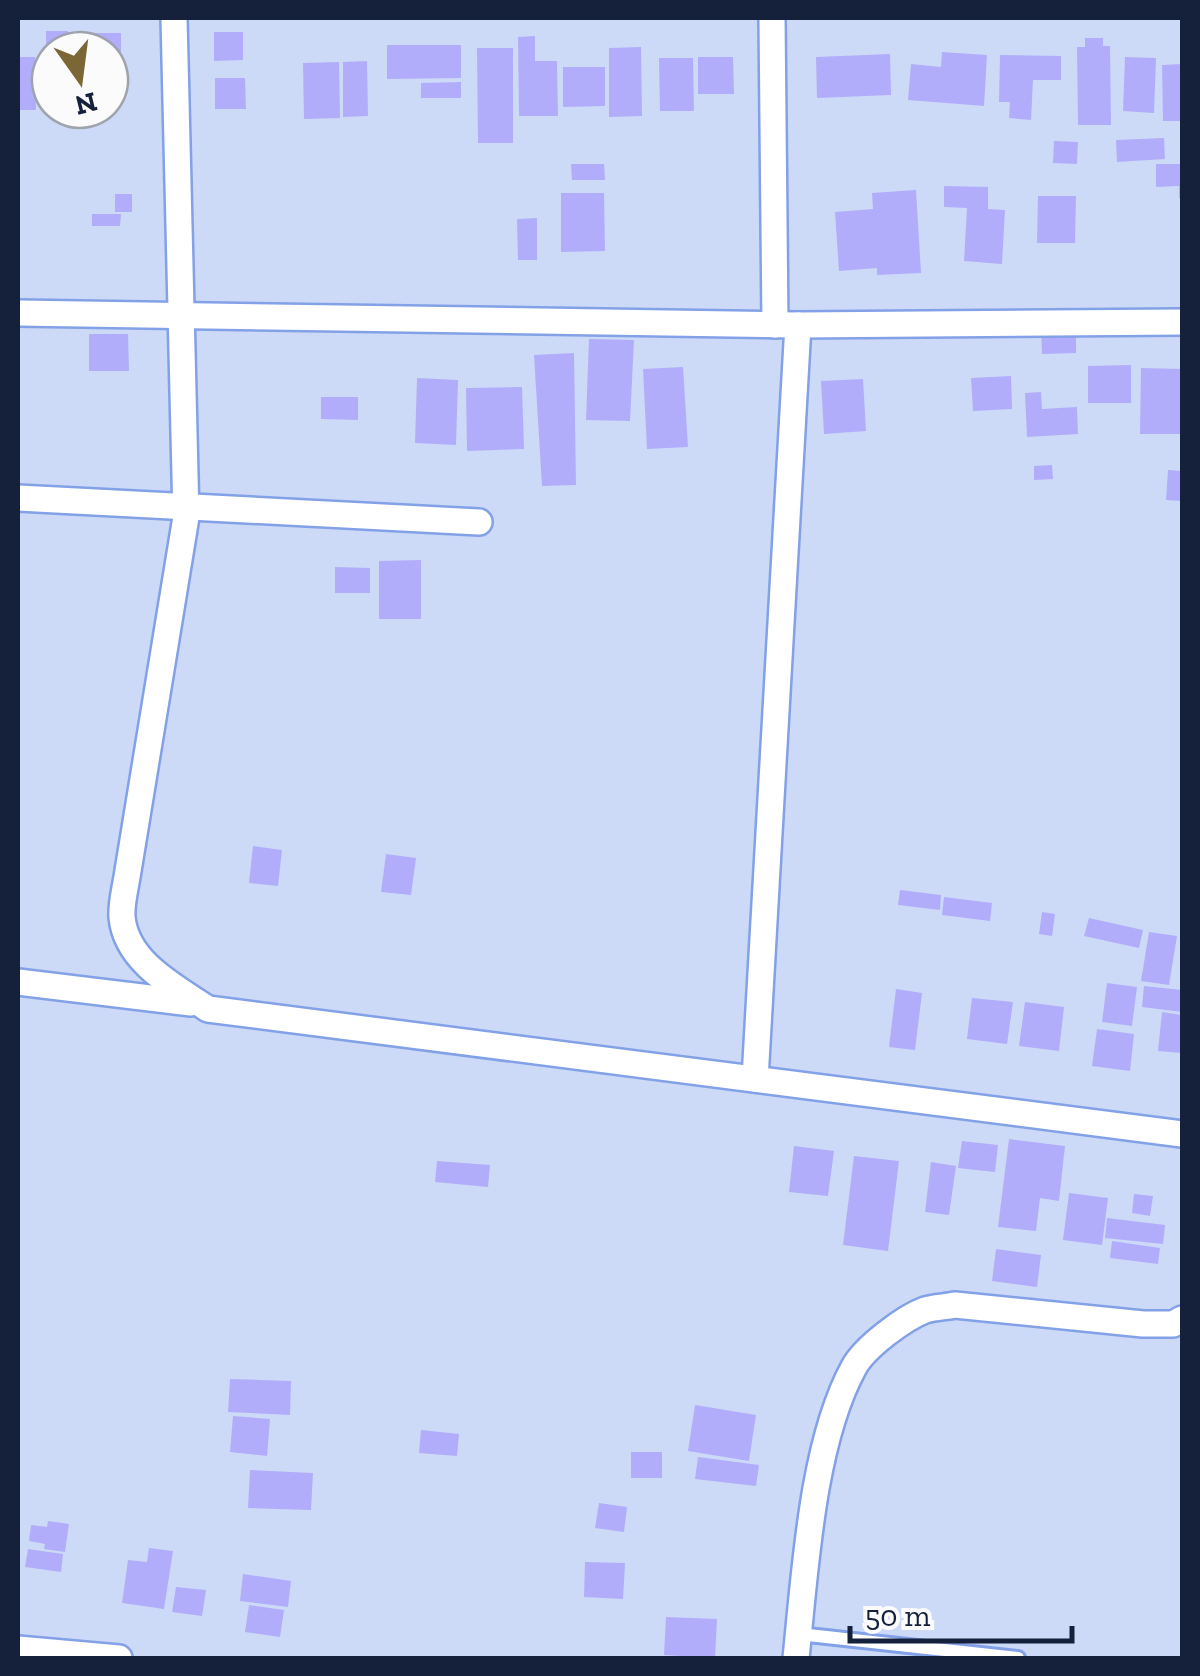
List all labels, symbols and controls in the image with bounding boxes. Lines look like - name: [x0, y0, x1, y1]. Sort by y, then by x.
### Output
- north arrow: [30, 30, 130, 130]
- text: N: [72, 85, 100, 122]
- scale bar: [850, 1581, 1072, 1643]
- text: 50 m: [865, 1598, 930, 1634]

